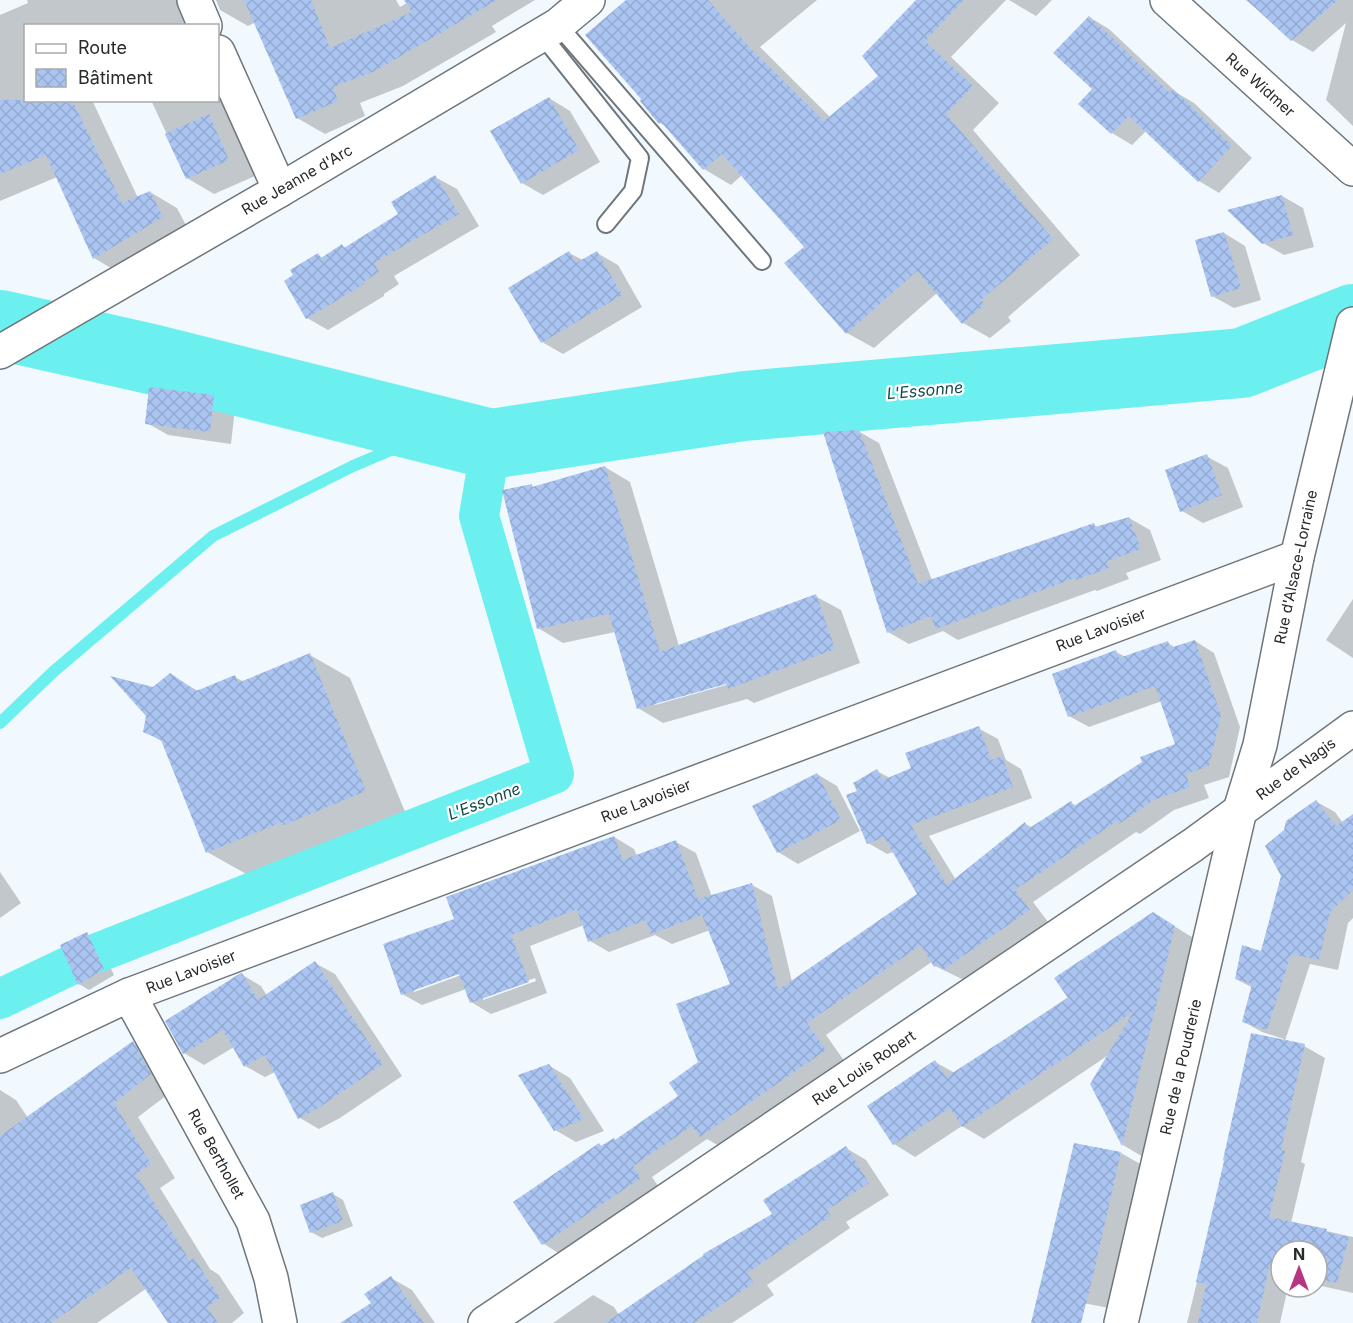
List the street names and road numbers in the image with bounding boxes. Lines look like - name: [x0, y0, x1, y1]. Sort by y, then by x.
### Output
- street label: Rue Widmer: [1222, 49, 1299, 121]
- street label: Rue Jeanne d'Arc: [238, 140, 356, 219]
- street label: Rue d'Alsace-Lorraine: [1270, 488, 1321, 646]
- street label: Rue Lavoisier: [1053, 604, 1149, 655]
- street label: Rue de Nagis: [1252, 733, 1339, 804]
- street label: Rue Lavoisier: [598, 775, 694, 826]
- street label: Rue Lavoisier: [143, 946, 239, 997]
- street label: Rue de la Poudrerie: [1156, 997, 1205, 1137]
- street label: Rue Louis Robert: [808, 1026, 919, 1109]
- street label: Rue Berthollet: [184, 1106, 249, 1202]

